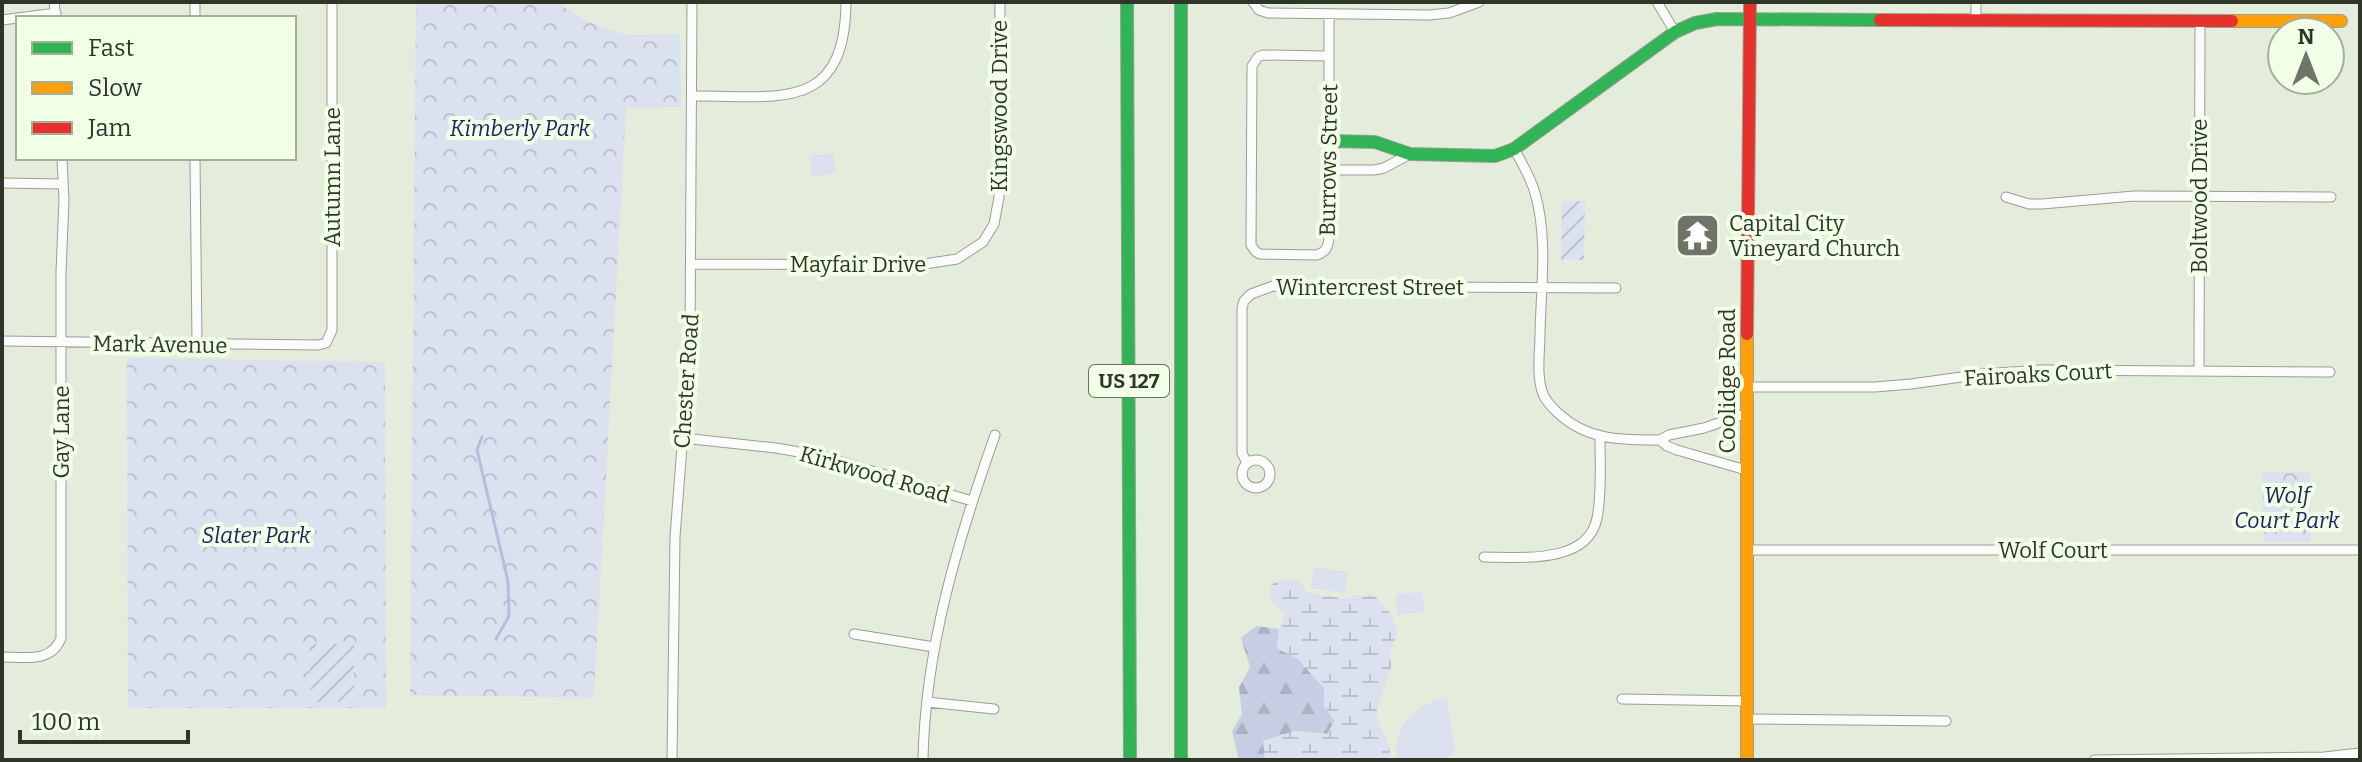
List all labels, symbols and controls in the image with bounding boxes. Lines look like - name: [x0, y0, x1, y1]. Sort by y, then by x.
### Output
- legend: [16, 16, 296, 160]
- north arrow: [2266, 16, 2346, 96]
- street label: Kingswood Drive: [986, 20, 1013, 192]
- text: N: [2298, 23, 2315, 50]
- text: Fast: [88, 34, 134, 62]
- text: Slow: [88, 74, 143, 102]
- street label: Burrows Street: [1314, 84, 1343, 236]
- street label: Autumn Lane: [319, 107, 346, 247]
- text: Jam: [87, 114, 132, 142]
- park label: Kimberly Park: [450, 115, 591, 142]
- street label: Boltwood Drive: [2186, 119, 2213, 273]
- place label: Capital City Vineyard Church: [1729, 210, 1900, 262]
- temple icon: Capital City Vineyard Church: [1674, 212, 1722, 260]
- street label: Mayfair Drive: [790, 251, 926, 278]
- street label: Wintercrest Street: [1276, 274, 1464, 301]
- street label: Coolidge Road: [1714, 309, 1741, 454]
- street label: Chester Road: [668, 313, 705, 449]
- street label: Mark Avenue: [92, 330, 228, 359]
- street label: Fairoaks Court: [1963, 357, 2113, 392]
- road number: US 127: [1089, 365, 1169, 397]
- street label: Gay Lane: [48, 385, 75, 479]
- street label: Kirkwood Road: [797, 440, 953, 509]
- park label: Wolf Court Park: [2234, 482, 2341, 534]
- park label: Slater Park: [201, 522, 312, 549]
- street label: Wolf Court: [1998, 537, 2108, 564]
- scale bar: [20, 694, 188, 744]
- text: 100 m: [32, 708, 100, 736]

